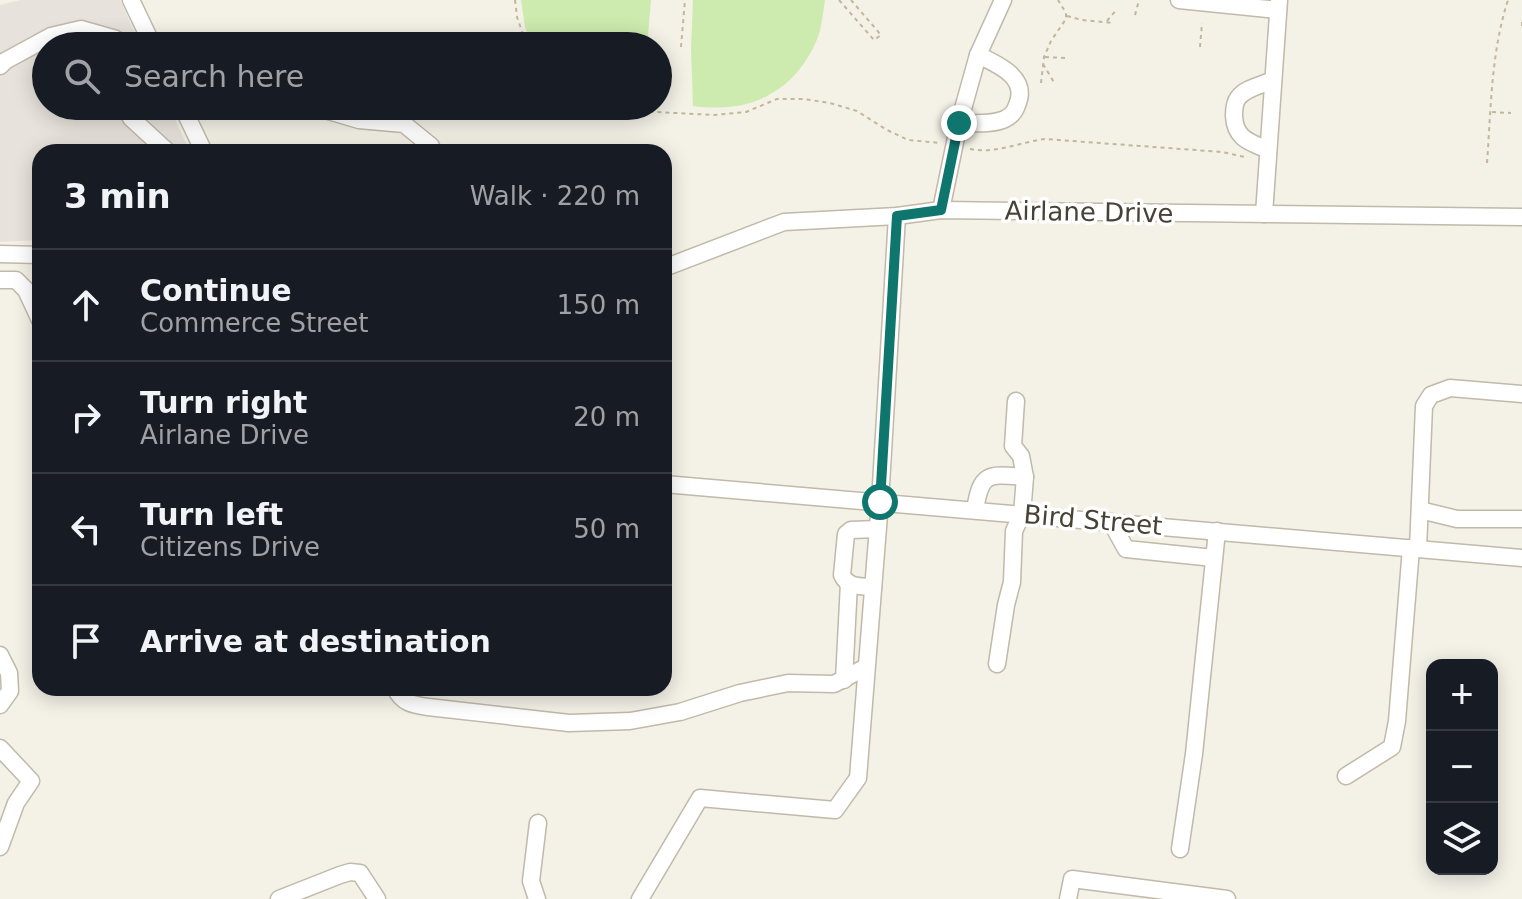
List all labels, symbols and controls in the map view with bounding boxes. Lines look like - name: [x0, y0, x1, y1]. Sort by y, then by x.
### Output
- search box: [32, 32, 672, 120]
- icon: search: [60, 54, 104, 98]
- text: Search here: [124, 59, 304, 94]
- route end: [941, 105, 977, 141]
- text: 3 min: [64, 176, 171, 216]
- text: Walk · 220 m: [470, 181, 640, 211]
- street label: Airlane Drive: [1004, 196, 1174, 228]
- text: Continue: [140, 273, 292, 308]
- icon: ahead: [64, 283, 108, 327]
- text: 150 m: [557, 290, 640, 320]
- text: Commerce Street: [140, 308, 368, 338]
- text: Turn right: [140, 385, 307, 420]
- icon: right: [64, 395, 108, 439]
- text: 20 m: [573, 402, 640, 432]
- text: Airlane Drive: [140, 420, 309, 450]
- route start: [862, 484, 898, 520]
- text: Turn left: [140, 497, 283, 532]
- street label: Bird Street: [1022, 499, 1164, 541]
- icon: left: [64, 507, 108, 551]
- text: 50 m: [573, 514, 640, 544]
- text: Citizens Drive: [140, 532, 320, 562]
- icon: arrive: [64, 619, 108, 663]
- text: Arrive at destination: [140, 624, 491, 659]
- map controls: [1426, 659, 1498, 875]
- button: +: [1426, 659, 1498, 731]
- button: −: [1426, 731, 1498, 803]
- button: layers: [1426, 803, 1498, 875]

